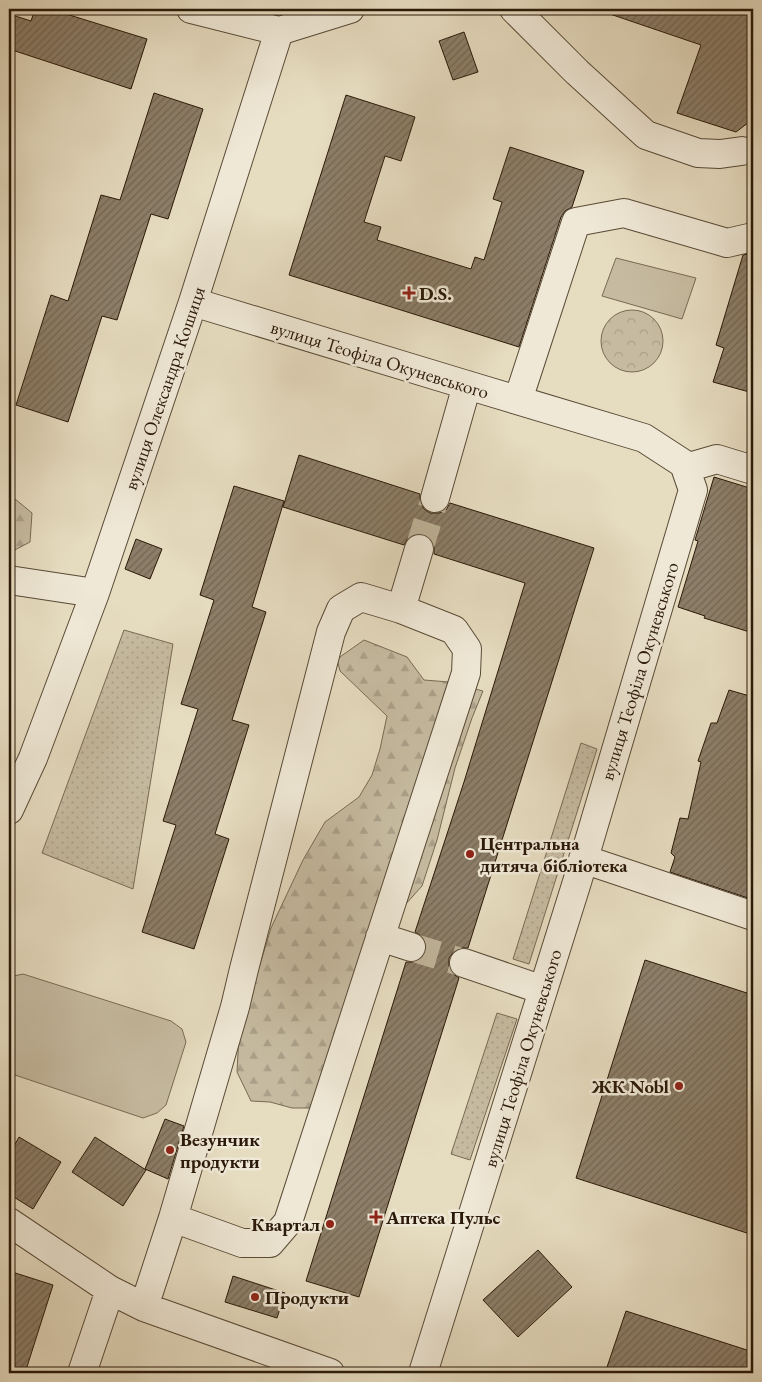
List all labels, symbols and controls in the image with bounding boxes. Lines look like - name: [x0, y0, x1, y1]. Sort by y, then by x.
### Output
- place label: D.S.: [419, 281, 452, 306]
- street label: вулиця Олександра Кошиця: [118, 283, 211, 493]
- marker: D.S.: [403, 287, 415, 299]
- street label: вулиця Теофіла Окуневського: [268, 314, 492, 405]
- street label: вулиця Теофіла Окуневського: [594, 559, 685, 783]
- place label: Центральна дитяча бібліотека: [480, 831, 628, 878]
- marker: Центральна дитяча бібліотека: [464, 848, 476, 860]
- street label: вулиця Теофіла Окуневського: [477, 946, 568, 1170]
- place label: ЖК Nobl: [591, 1074, 670, 1099]
- marker: ЖК Nobl: [673, 1080, 685, 1092]
- place label: Везунчик продукти: [180, 1127, 260, 1174]
- marker: Везунчик продукти: [164, 1144, 176, 1156]
- place label: Аптека Пульс: [385, 1205, 501, 1230]
- marker: Аптека Пульс: [370, 1211, 382, 1223]
- place label: Квартал: [251, 1212, 320, 1237]
- marker: Квартал: [324, 1218, 336, 1230]
- place label: Продукти: [265, 1285, 349, 1310]
- marker: Продукти: [249, 1291, 261, 1303]

